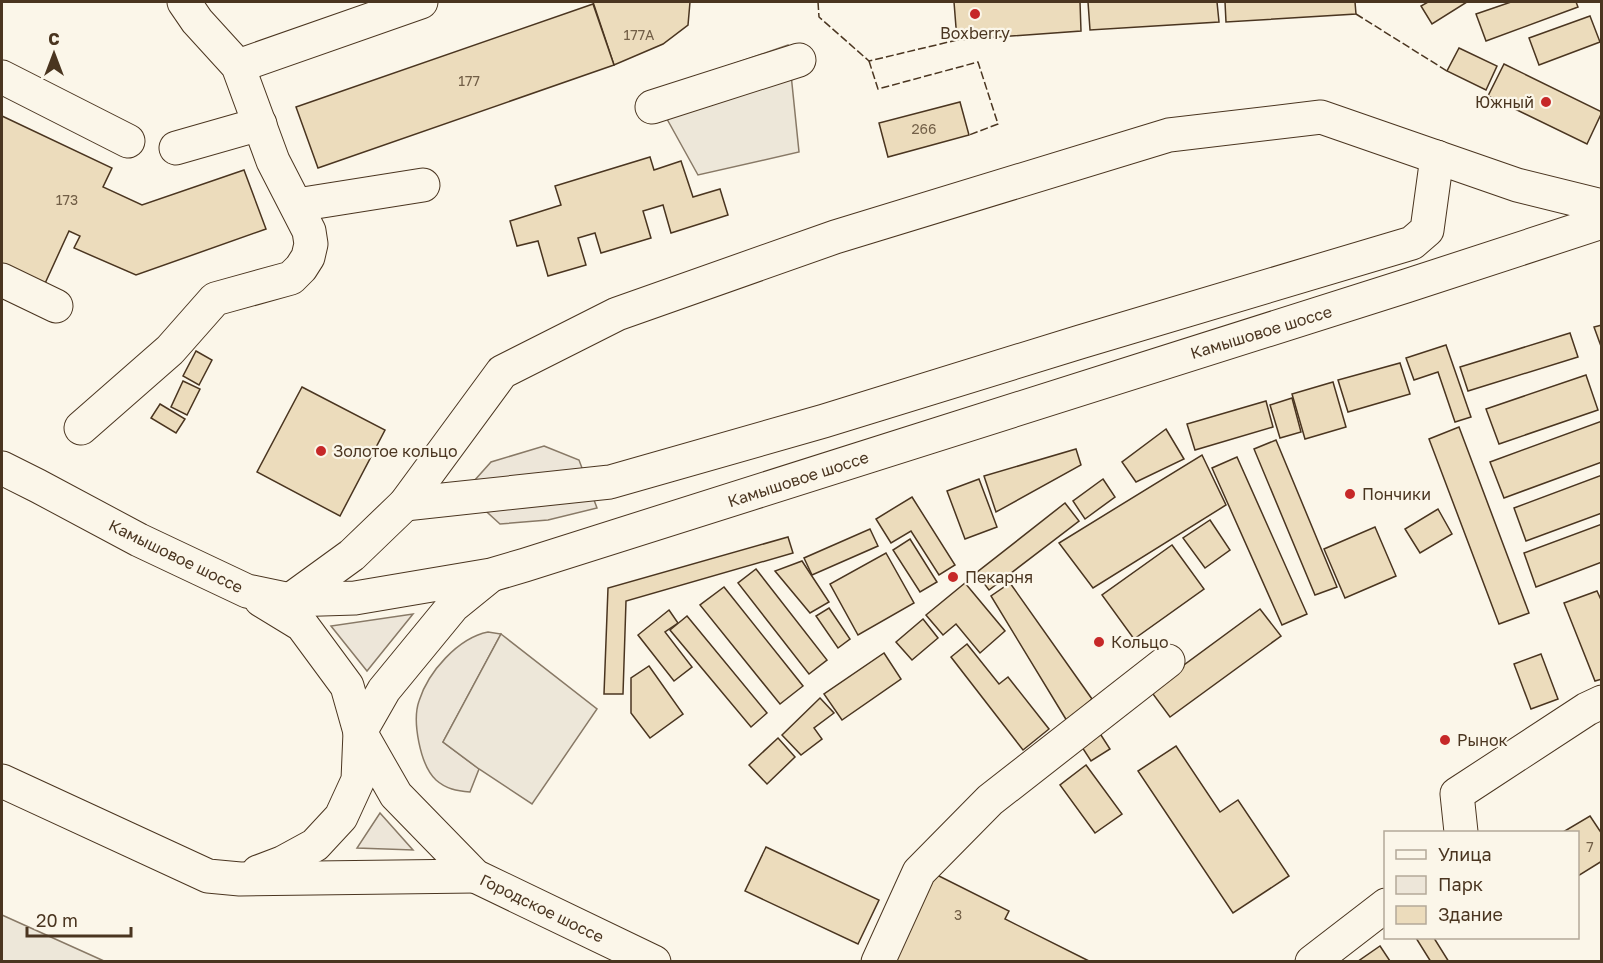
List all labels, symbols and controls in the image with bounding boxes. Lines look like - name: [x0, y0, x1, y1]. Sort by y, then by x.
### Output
- marker: Boxberry: [968, 7, 982, 21]
- place label: Boxberry: [940, 23, 1010, 43]
- north arrow: [24, 24, 84, 84]
- house number: 177А: [623, 26, 655, 43]
- text: С: [48, 29, 60, 49]
- house number: 177: [458, 72, 480, 89]
- place label: Южный: [1475, 92, 1534, 112]
- marker: Южный: [1539, 95, 1553, 109]
- house number: 266: [911, 120, 937, 137]
- house number: 173: [56, 191, 78, 208]
- street label: Камышовое шоссе: [1188, 301, 1334, 363]
- place label: Золотое кольцо: [333, 441, 458, 461]
- marker: Золотое кольцо: [314, 444, 328, 458]
- street label: Камышовое шоссе: [725, 447, 871, 511]
- place label: Пончики: [1362, 484, 1431, 504]
- marker: Пончики: [1343, 487, 1357, 501]
- street label: Камышовое шоссе: [106, 515, 246, 597]
- place label: Пекарня: [965, 567, 1033, 587]
- marker: Пекарня: [946, 570, 960, 584]
- place label: Кольцо: [1111, 632, 1169, 652]
- marker: Кольцо: [1092, 635, 1106, 649]
- place label: Рынок: [1457, 730, 1508, 750]
- marker: Рынок: [1438, 733, 1452, 747]
- legend: [1384, 831, 1579, 939]
- house number: 7: [1586, 838, 1594, 855]
- text: Улица: [1438, 843, 1492, 865]
- street label: Городское шоссе: [477, 869, 607, 947]
- text: Парк: [1438, 873, 1483, 895]
- scale bar: [27, 900, 130, 938]
- text: Здание: [1438, 903, 1503, 925]
- house number: 3: [954, 906, 962, 923]
- text: 20 m: [36, 909, 78, 931]

